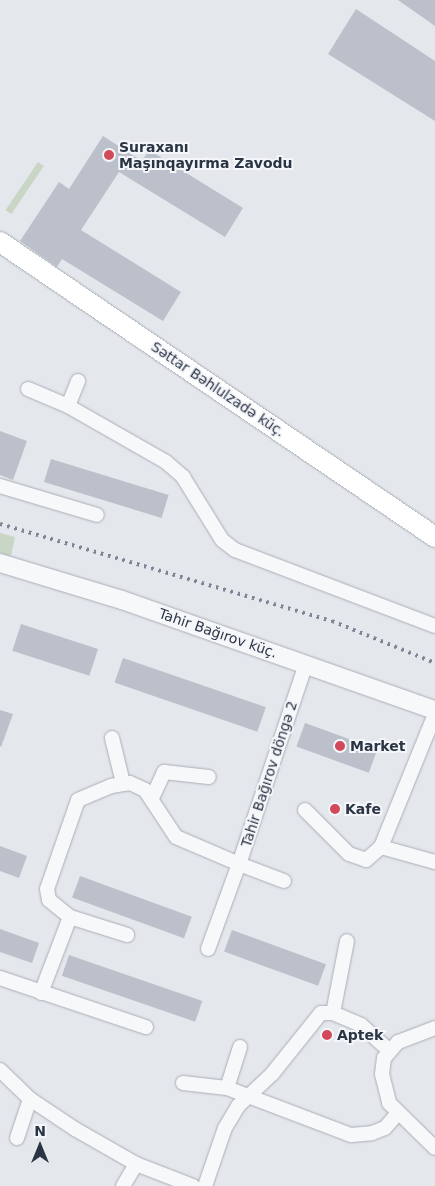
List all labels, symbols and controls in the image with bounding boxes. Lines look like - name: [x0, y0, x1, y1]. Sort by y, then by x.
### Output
- place label: Suraxanı Maşınqayırma Zavodu: [119, 139, 293, 172]
- marker: Suraxanı Maşınqayırma Zavodu: [103, 149, 115, 161]
- street label: Səttar Bəhlulzadə küç.: [148, 338, 288, 440]
- street label: Tahir Bağırov küç.: [157, 605, 279, 661]
- street label: Tahir Bağırov döngə 2: [237, 699, 301, 849]
- place label: Market: [350, 738, 405, 754]
- marker: Market: [334, 740, 346, 752]
- place label: Kafe: [345, 801, 381, 817]
- marker: Kafe: [329, 803, 341, 815]
- place label: Aptek: [337, 1027, 383, 1043]
- marker: Aptek: [321, 1029, 333, 1041]
- north arrow: [15, 1121, 65, 1171]
- text: N: [34, 1123, 46, 1139]

